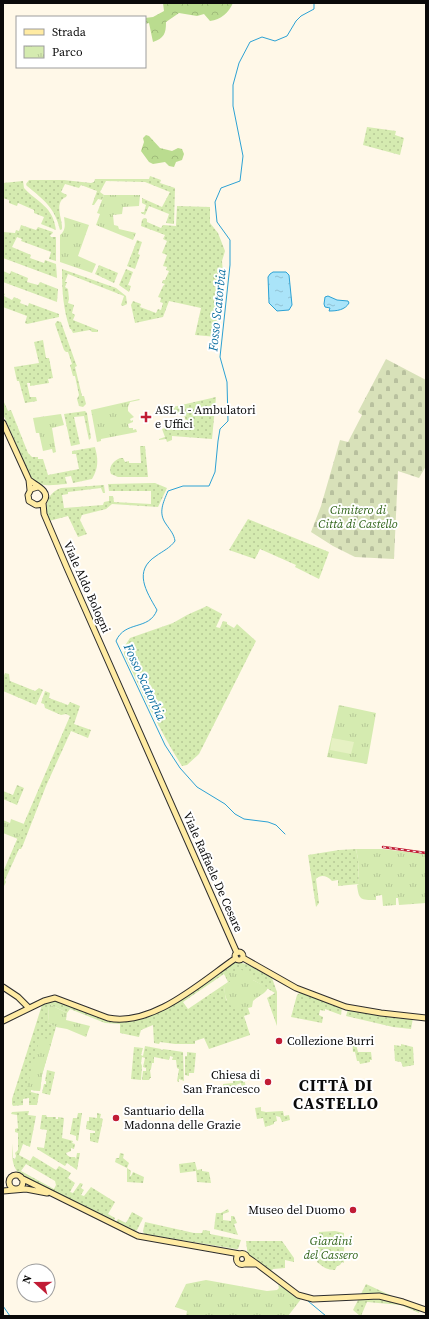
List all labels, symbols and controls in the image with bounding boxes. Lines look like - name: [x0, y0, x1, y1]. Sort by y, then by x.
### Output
- legend: [16, 16, 146, 68]
- text: Strada: [52, 24, 87, 40]
- text: Parco: [52, 44, 83, 60]
- water label: Fosso Scatorbia: [204, 268, 230, 353]
- place label: ASL 1 - Ambulatori e Uffici: [155, 402, 256, 432]
- marker: ASL 1 - Ambulatori e Uffici: [140, 411, 152, 423]
- park label: Cimitero di Città di Castello: [318, 502, 398, 532]
- street label: Viale Aldo Bologni: [60, 539, 115, 636]
- water label: Fosso Scatorbia: [119, 640, 170, 723]
- street label: Viale Raffaele De Cesare: [179, 809, 247, 935]
- place label: Collezione Burri: [287, 1033, 375, 1049]
- marker: Collezione Burri: [274, 1036, 284, 1046]
- place label: Chiesa di San Francesco: [183, 1067, 260, 1097]
- district label: CITTÀ DI CASTELLO: [293, 1074, 379, 1114]
- marker: Chiesa di San Francesco: [263, 1077, 273, 1087]
- place label: Santuario della Madonna delle Grazie: [124, 1103, 241, 1133]
- marker: Santuario della Madonna delle Grazie: [111, 1113, 121, 1123]
- place label: Museo del Duomo: [248, 1202, 345, 1218]
- marker: Museo del Duomo: [348, 1205, 358, 1215]
- park label: Giardini del Cassero: [304, 1233, 358, 1263]
- north arrow: [16, 1263, 56, 1303]
- text: N: [19, 1273, 36, 1286]

